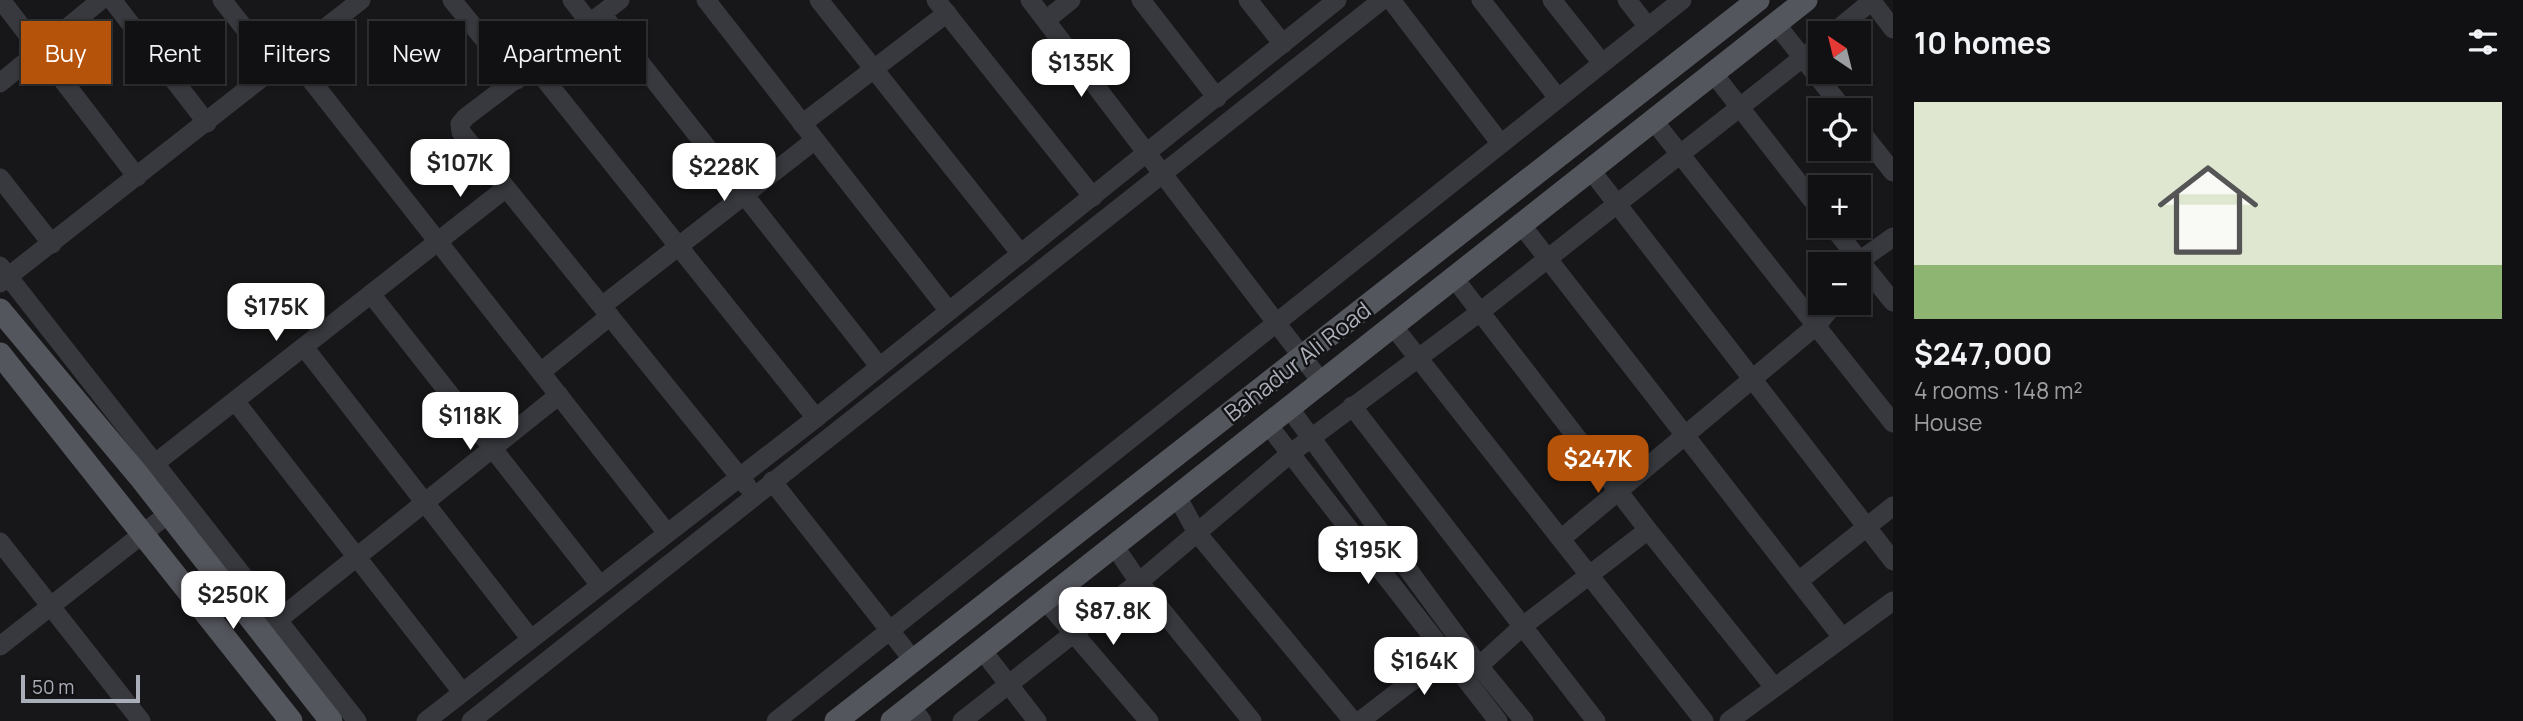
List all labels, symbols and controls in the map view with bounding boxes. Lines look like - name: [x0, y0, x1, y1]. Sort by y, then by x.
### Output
- chip: Buy: [21, 21, 111, 84]
- chip: Rent: [125, 21, 225, 84]
- chip: Filters: [239, 21, 355, 84]
- chip: New: [369, 21, 465, 84]
- chip: Apartment: [479, 21, 646, 84]
- north arrow: [1808, 21, 1871, 84]
- map controls: [1808, 21, 1871, 315]
- text: 10 homes: [1914, 22, 2051, 63]
- icon: filters: [2464, 23, 2502, 61]
- pin: $135K: [1032, 40, 1130, 99]
- text: $135K: [1048, 46, 1114, 78]
- button: locate: [1808, 98, 1871, 161]
- pin: $107K: [411, 140, 509, 199]
- pin: $228K: [675, 144, 773, 203]
- text: $107K: [427, 146, 493, 178]
- icon: home: [2145, 147, 2271, 273]
- text: $228K: [689, 150, 759, 182]
- button: +: [1808, 175, 1871, 238]
- button: −: [1808, 252, 1871, 315]
- pin: $175K: [227, 284, 325, 343]
- text: $175K: [243, 290, 309, 322]
- street label: Bahadur Ali Road: [1217, 294, 1377, 428]
- text: $247,000: [1914, 333, 2052, 374]
- text: 4 rooms · 148 m²: [1914, 374, 2083, 406]
- pin: $118K: [421, 392, 519, 452]
- text: $118K: [438, 399, 502, 431]
- text: House: [1914, 406, 1983, 438]
- pin: $247K: [1549, 435, 1647, 495]
- text: $247K: [1564, 442, 1632, 474]
- pin: $195K: [1319, 526, 1417, 586]
- text: $195K: [1334, 533, 1402, 565]
- pin: $250K: [184, 572, 282, 631]
- text: $250K: [197, 578, 269, 610]
- pin: $87.8K: [1056, 588, 1170, 647]
- text: $87.8K: [1075, 594, 1151, 626]
- pin: $164K: [1375, 638, 1473, 697]
- text: $164K: [1390, 644, 1458, 676]
- scale bar: [21, 672, 140, 704]
- text: 50 m: [32, 674, 74, 700]

